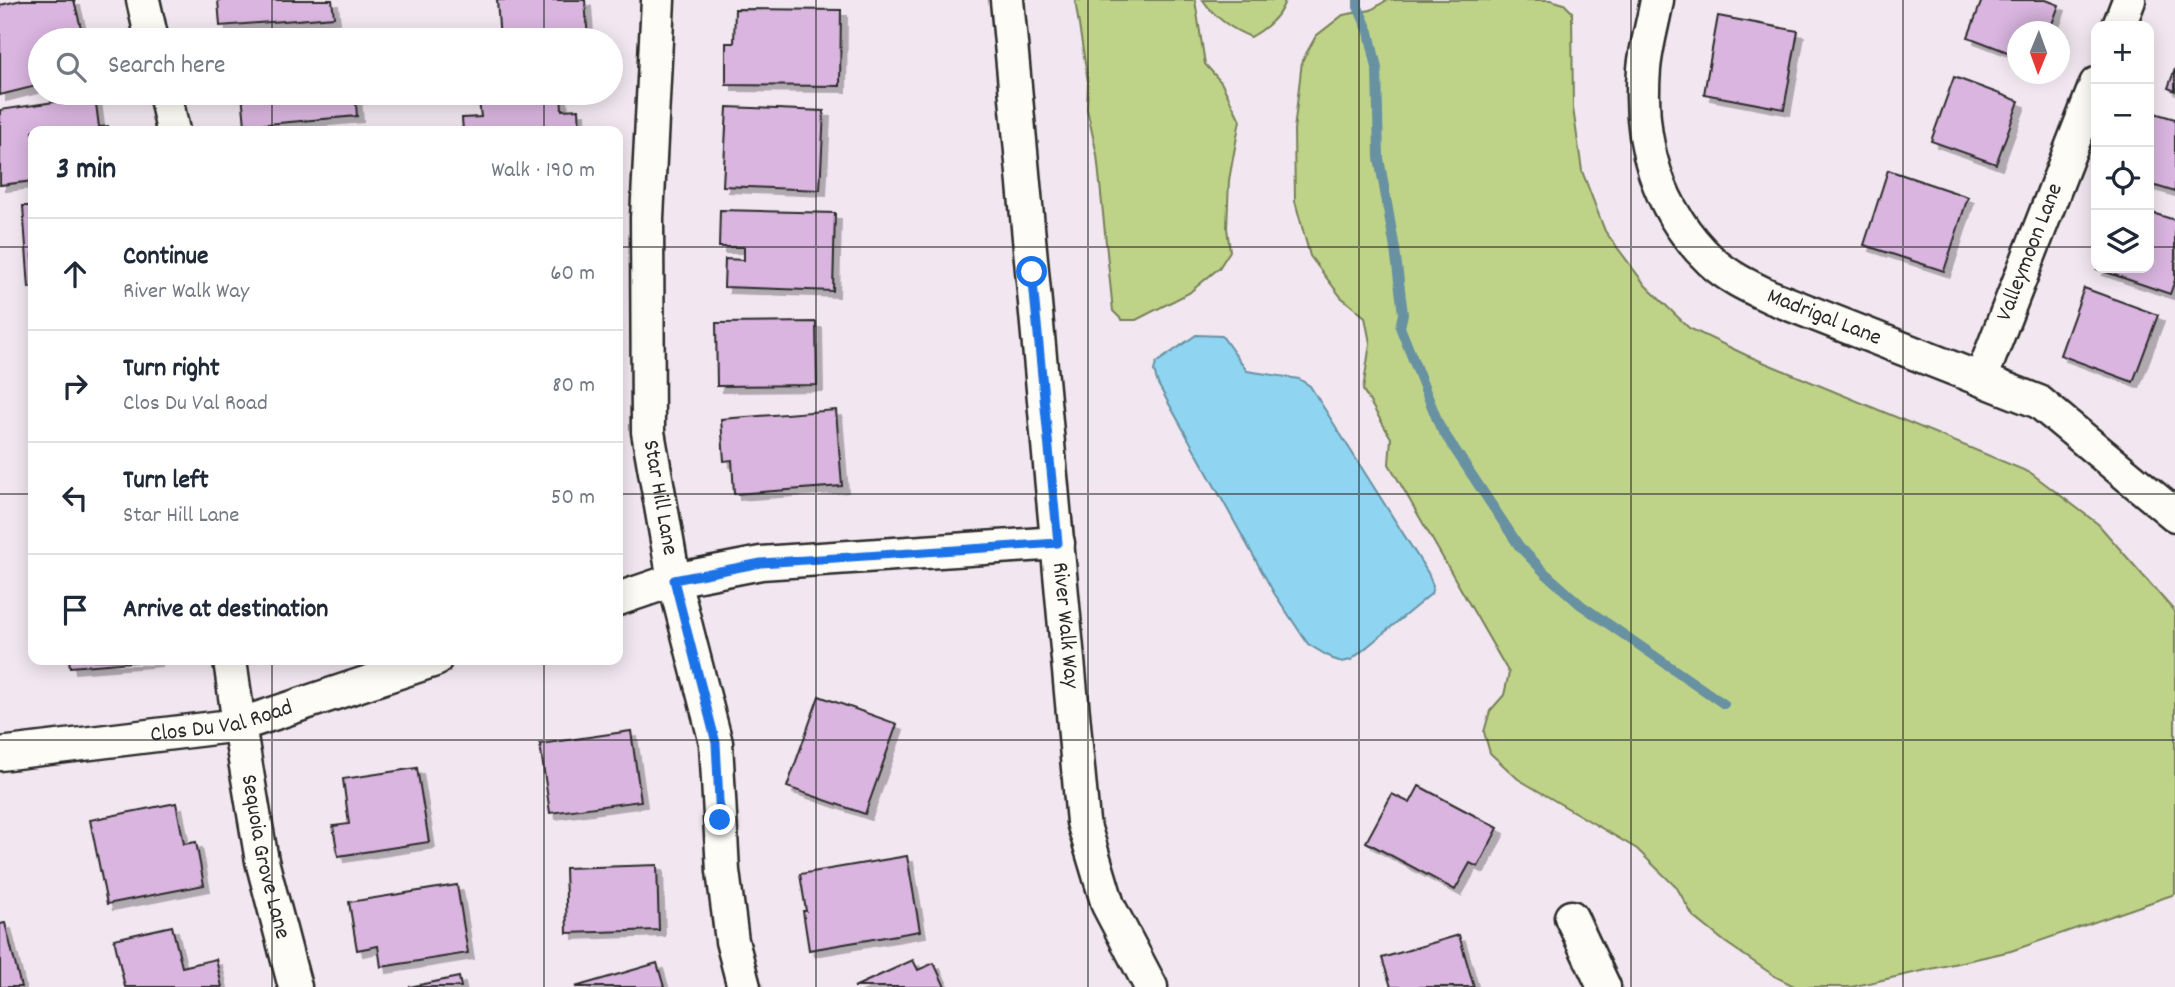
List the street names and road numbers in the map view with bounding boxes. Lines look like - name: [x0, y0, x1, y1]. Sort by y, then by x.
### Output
- street label: Valleymoon Lane: [1989, 179, 2072, 326]
- street label: Madrigal Lane: [1762, 280, 1886, 355]
- street label: Star Hill Lane: [633, 437, 686, 558]
- street label: River Walk Way: [1043, 561, 1087, 691]
- street label: Clos Du Val Road: [148, 692, 297, 752]
- street label: Sequoia Grove Lane: [231, 772, 298, 943]

